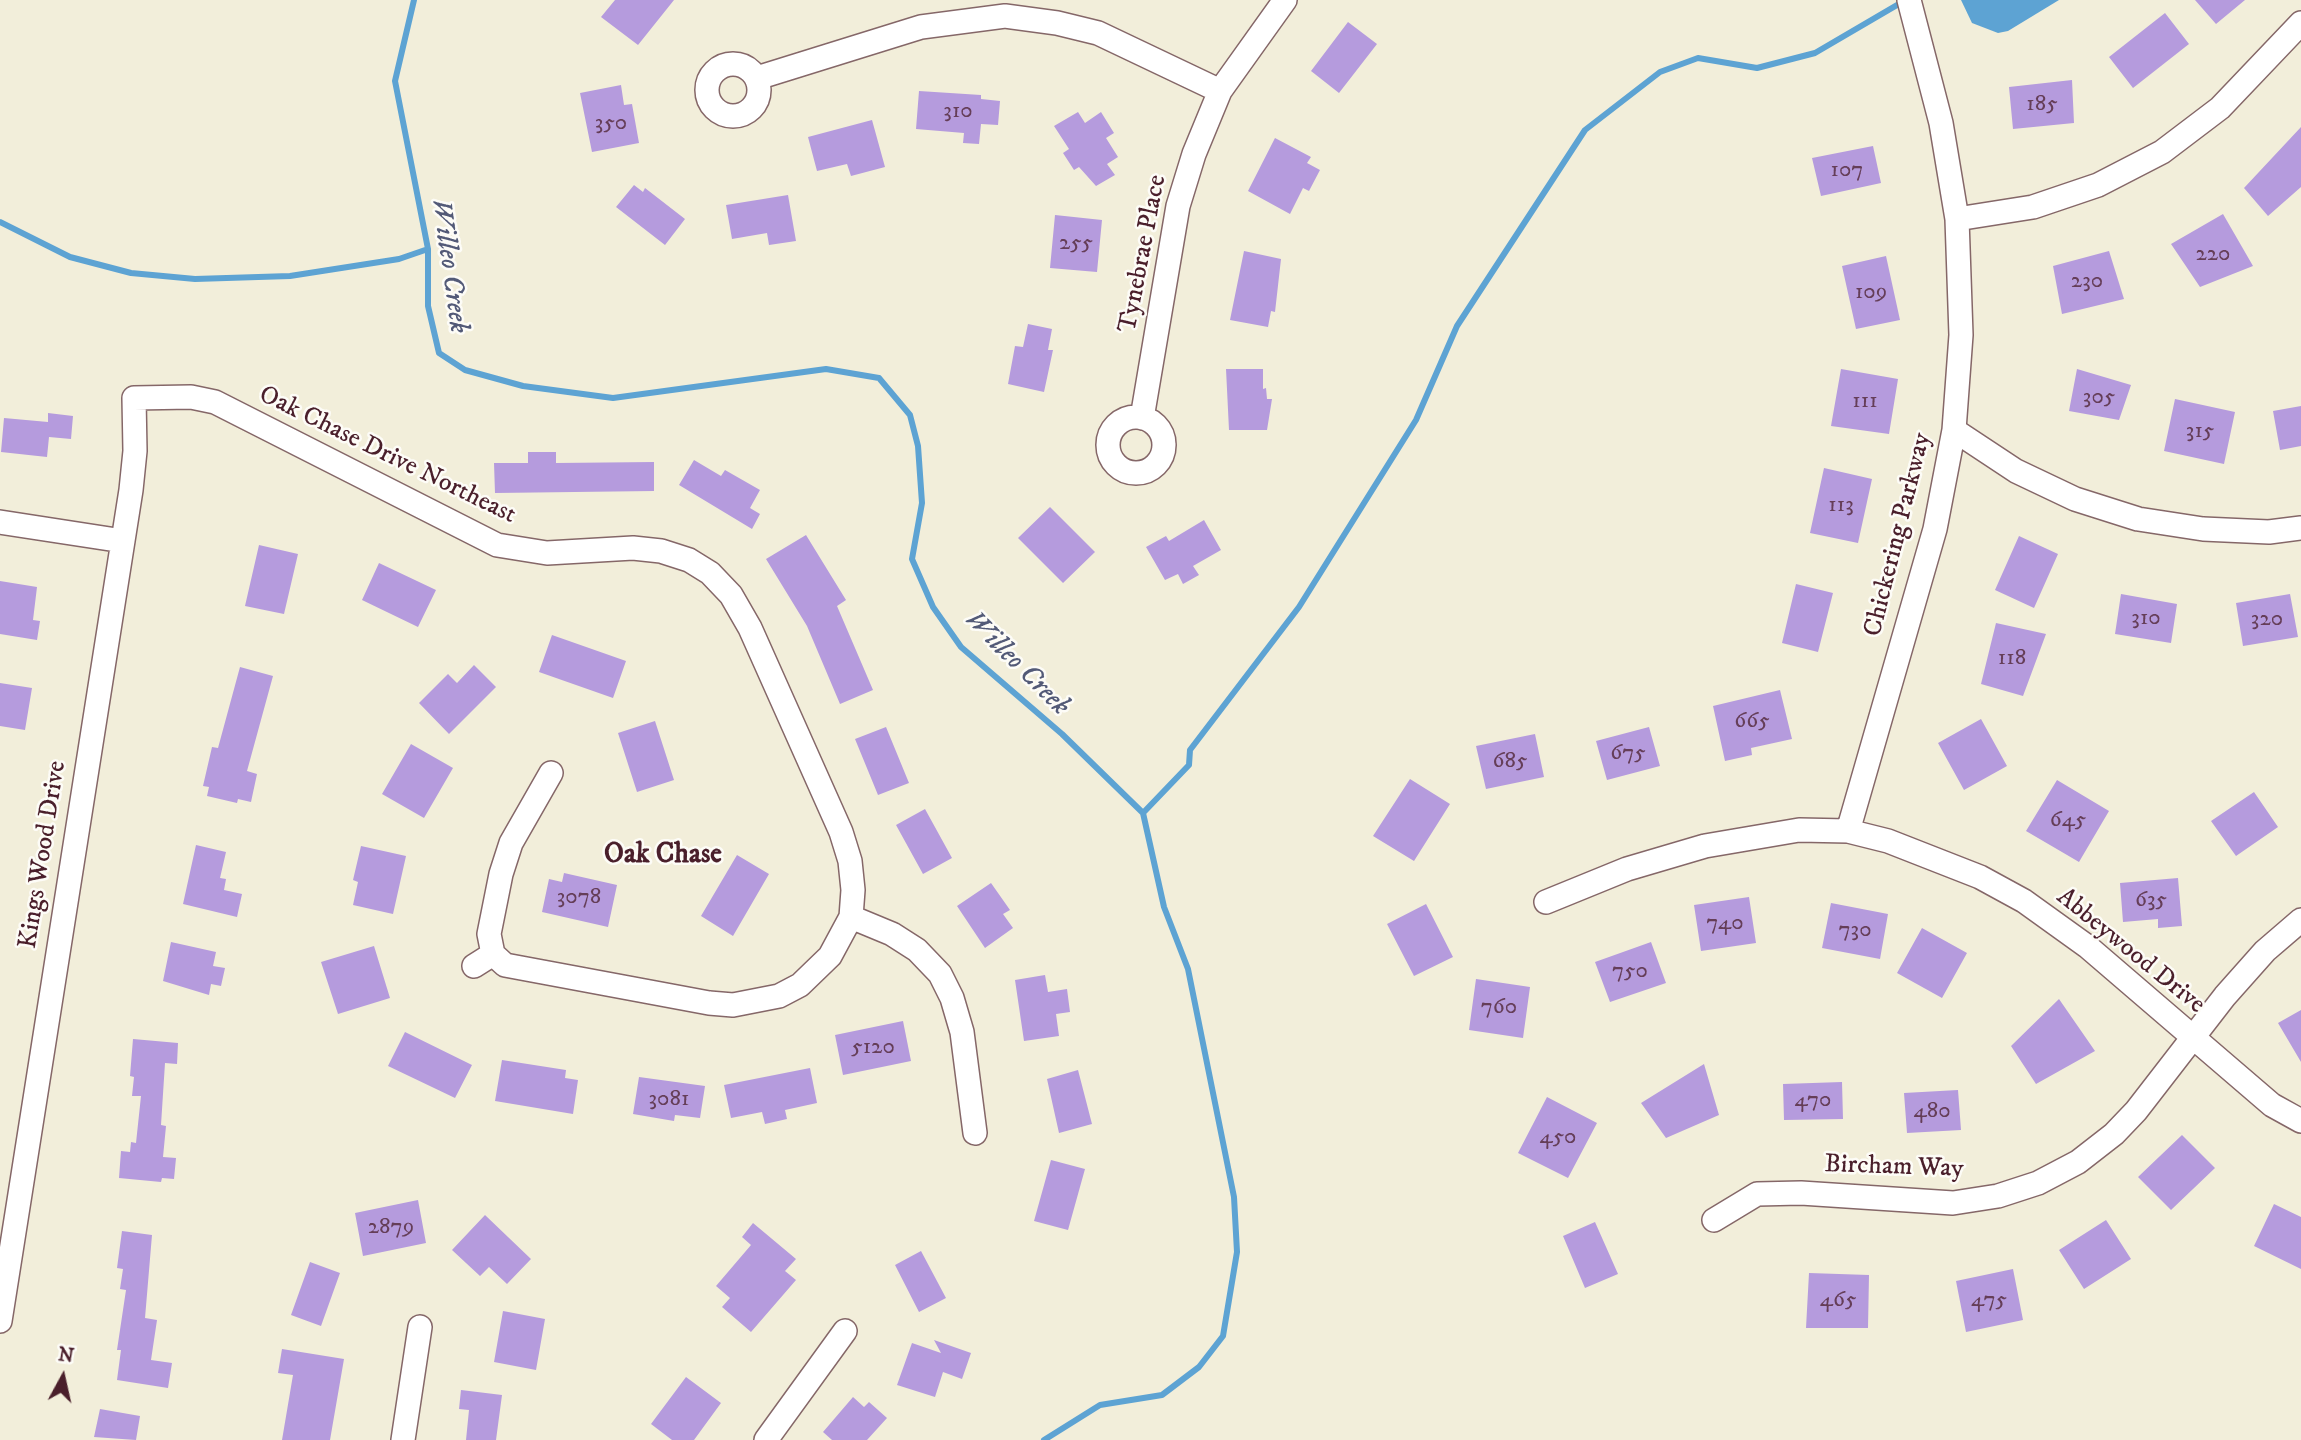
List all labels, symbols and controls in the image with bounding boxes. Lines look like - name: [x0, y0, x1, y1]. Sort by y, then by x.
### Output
- house number: 185: [2026, 91, 2058, 119]
- house number: 310: [943, 98, 973, 126]
- house number: 350: [595, 110, 627, 138]
- house number: 107: [1831, 157, 1863, 185]
- street label: Tynebrae Place: [1113, 173, 1175, 335]
- water label: Willeo Creek: [422, 197, 474, 335]
- house number: 255: [1059, 230, 1093, 258]
- house number: 220: [2196, 241, 2230, 269]
- house number: 230: [2071, 268, 2103, 296]
- house number: 109: [1855, 279, 1887, 307]
- street label: Oak Chase Drive Northeast: [253, 380, 521, 532]
- house number: 305: [2083, 384, 2115, 412]
- house number: 111: [1852, 388, 1878, 416]
- house number: 315: [2186, 418, 2214, 446]
- street label: Chickering Parkway: [1859, 430, 1939, 640]
- house number: 113: [1828, 492, 1854, 520]
- water label: Willeo Creek: [956, 604, 1076, 724]
- house number: 310: [2131, 605, 2161, 633]
- house number: 320: [2251, 606, 2283, 634]
- house number: 118: [1998, 645, 2026, 673]
- house number: 665: [1734, 708, 1770, 736]
- house number: 675: [1610, 740, 1646, 768]
- house number: 685: [1493, 748, 1527, 776]
- street label: Kings Wood Drive: [14, 759, 74, 951]
- house number: 645: [2050, 807, 2086, 835]
- district label: Oak Chase: [604, 839, 722, 873]
- street label: Abbeywood Drive: [2049, 883, 2211, 1021]
- house number: 3078: [557, 884, 601, 912]
- house number: 635: [2135, 887, 2167, 915]
- house number: 740: [1706, 910, 1744, 938]
- house number: 730: [1838, 917, 1872, 945]
- house number: 750: [1612, 958, 1648, 986]
- house number: 760: [1481, 994, 1517, 1022]
- house number: 5120: [851, 1034, 895, 1062]
- house number: 3081: [649, 1086, 689, 1114]
- house number: 470: [1795, 1087, 1831, 1115]
- house number: 480: [1913, 1098, 1951, 1126]
- house number: 450: [1540, 1124, 1576, 1152]
- street label: Bircham Way: [1824, 1150, 1964, 1186]
- house number: 2879: [368, 1214, 414, 1242]
- house number: 465: [1820, 1287, 1856, 1315]
- house number: 475: [1971, 1287, 2007, 1315]
- north arrow: [28, 1342, 98, 1412]
- text: N: [57, 1343, 75, 1368]

